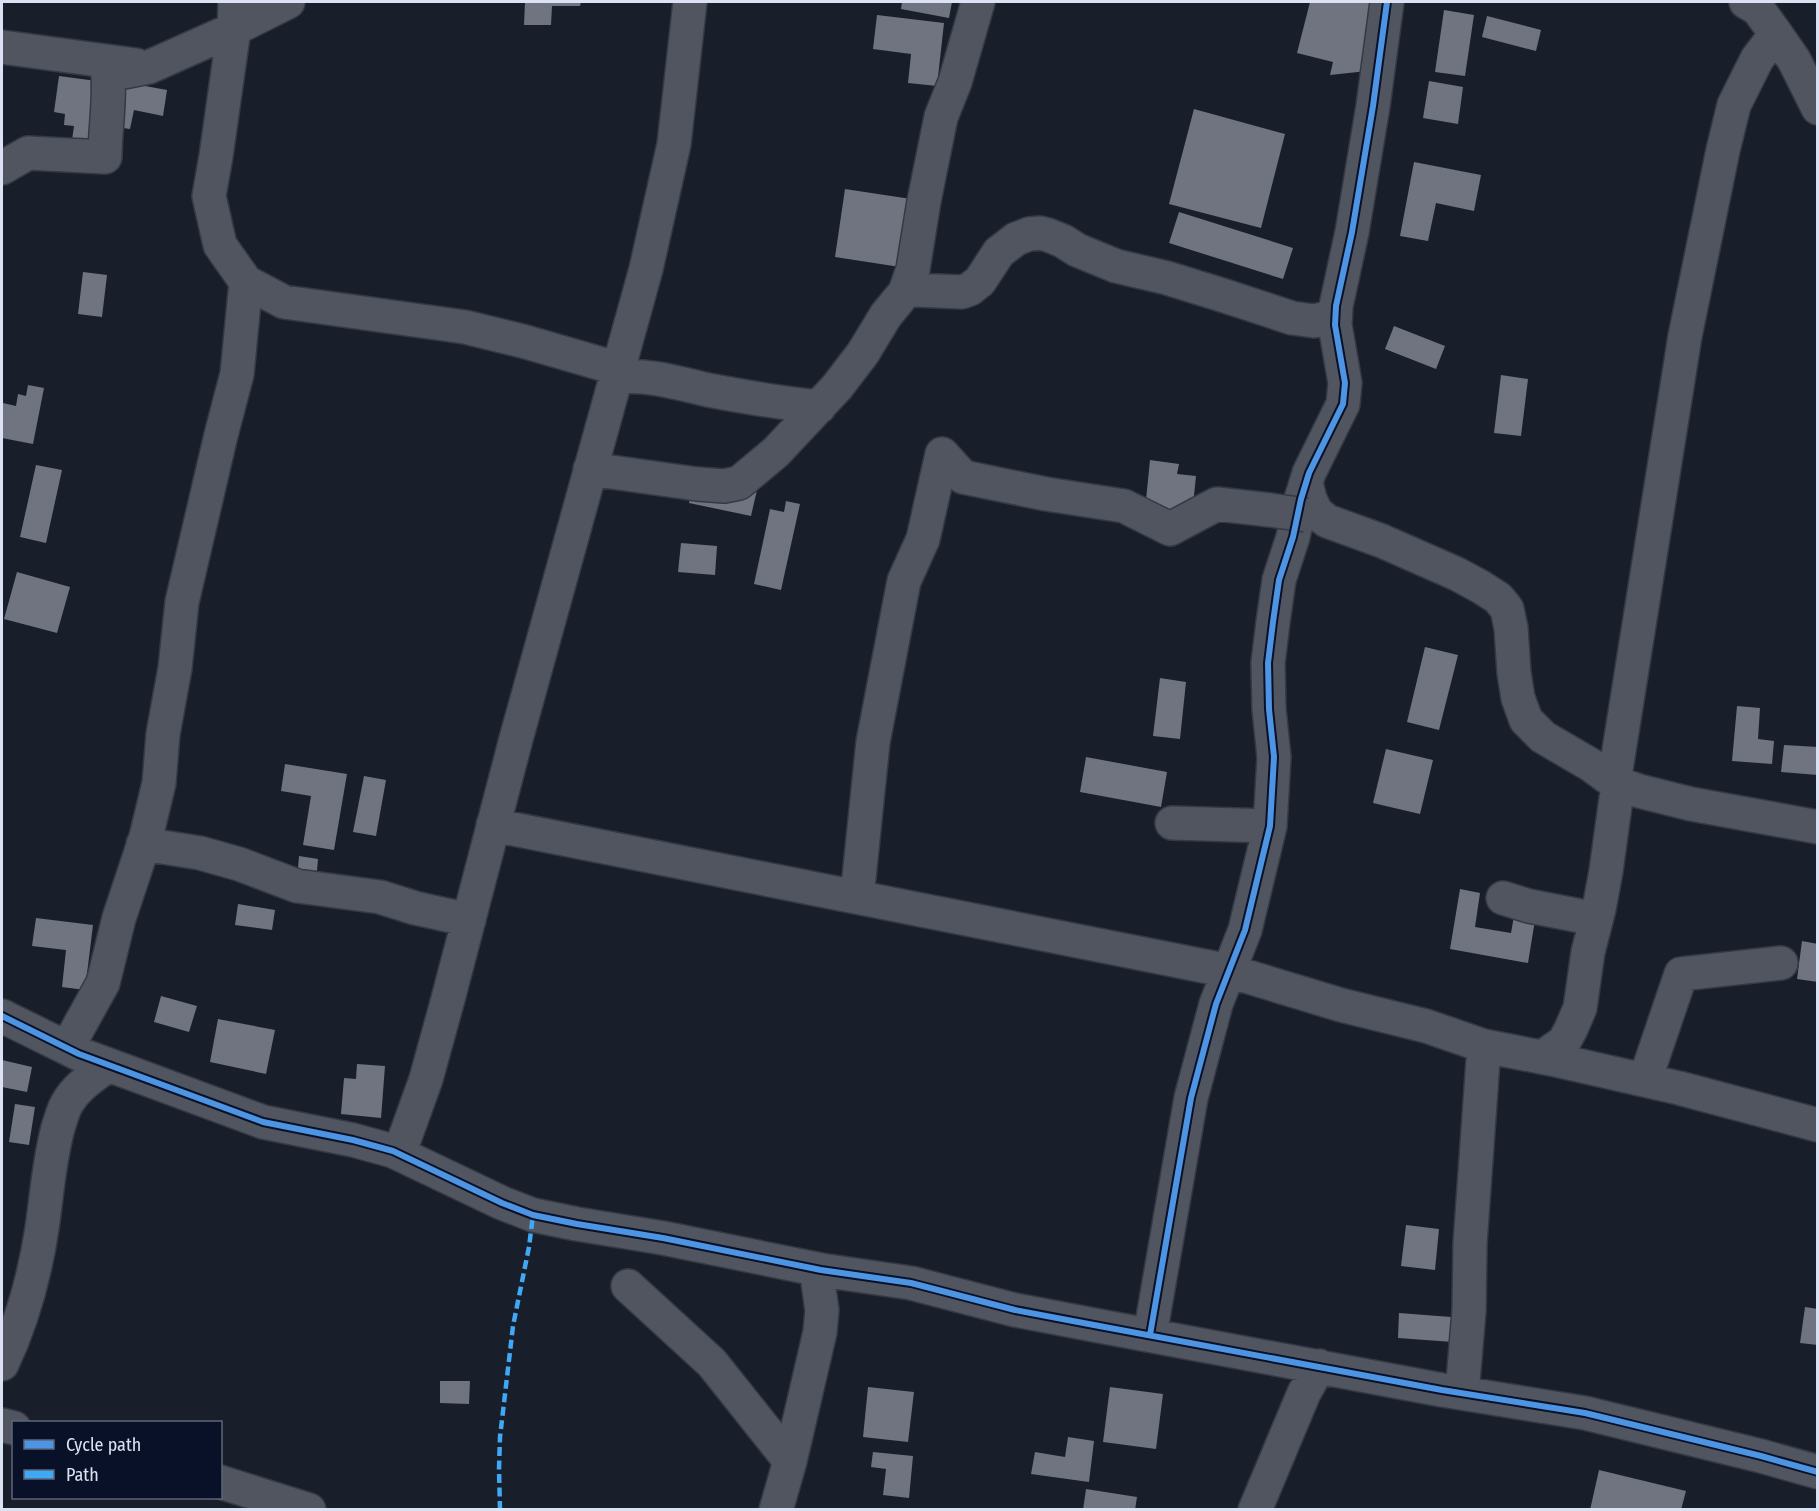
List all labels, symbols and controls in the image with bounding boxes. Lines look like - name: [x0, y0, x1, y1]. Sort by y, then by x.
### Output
- legend: [12, 1421, 222, 1499]
- text: Cycle path: [66, 1434, 141, 1456]
- text: Path: [66, 1464, 99, 1486]

